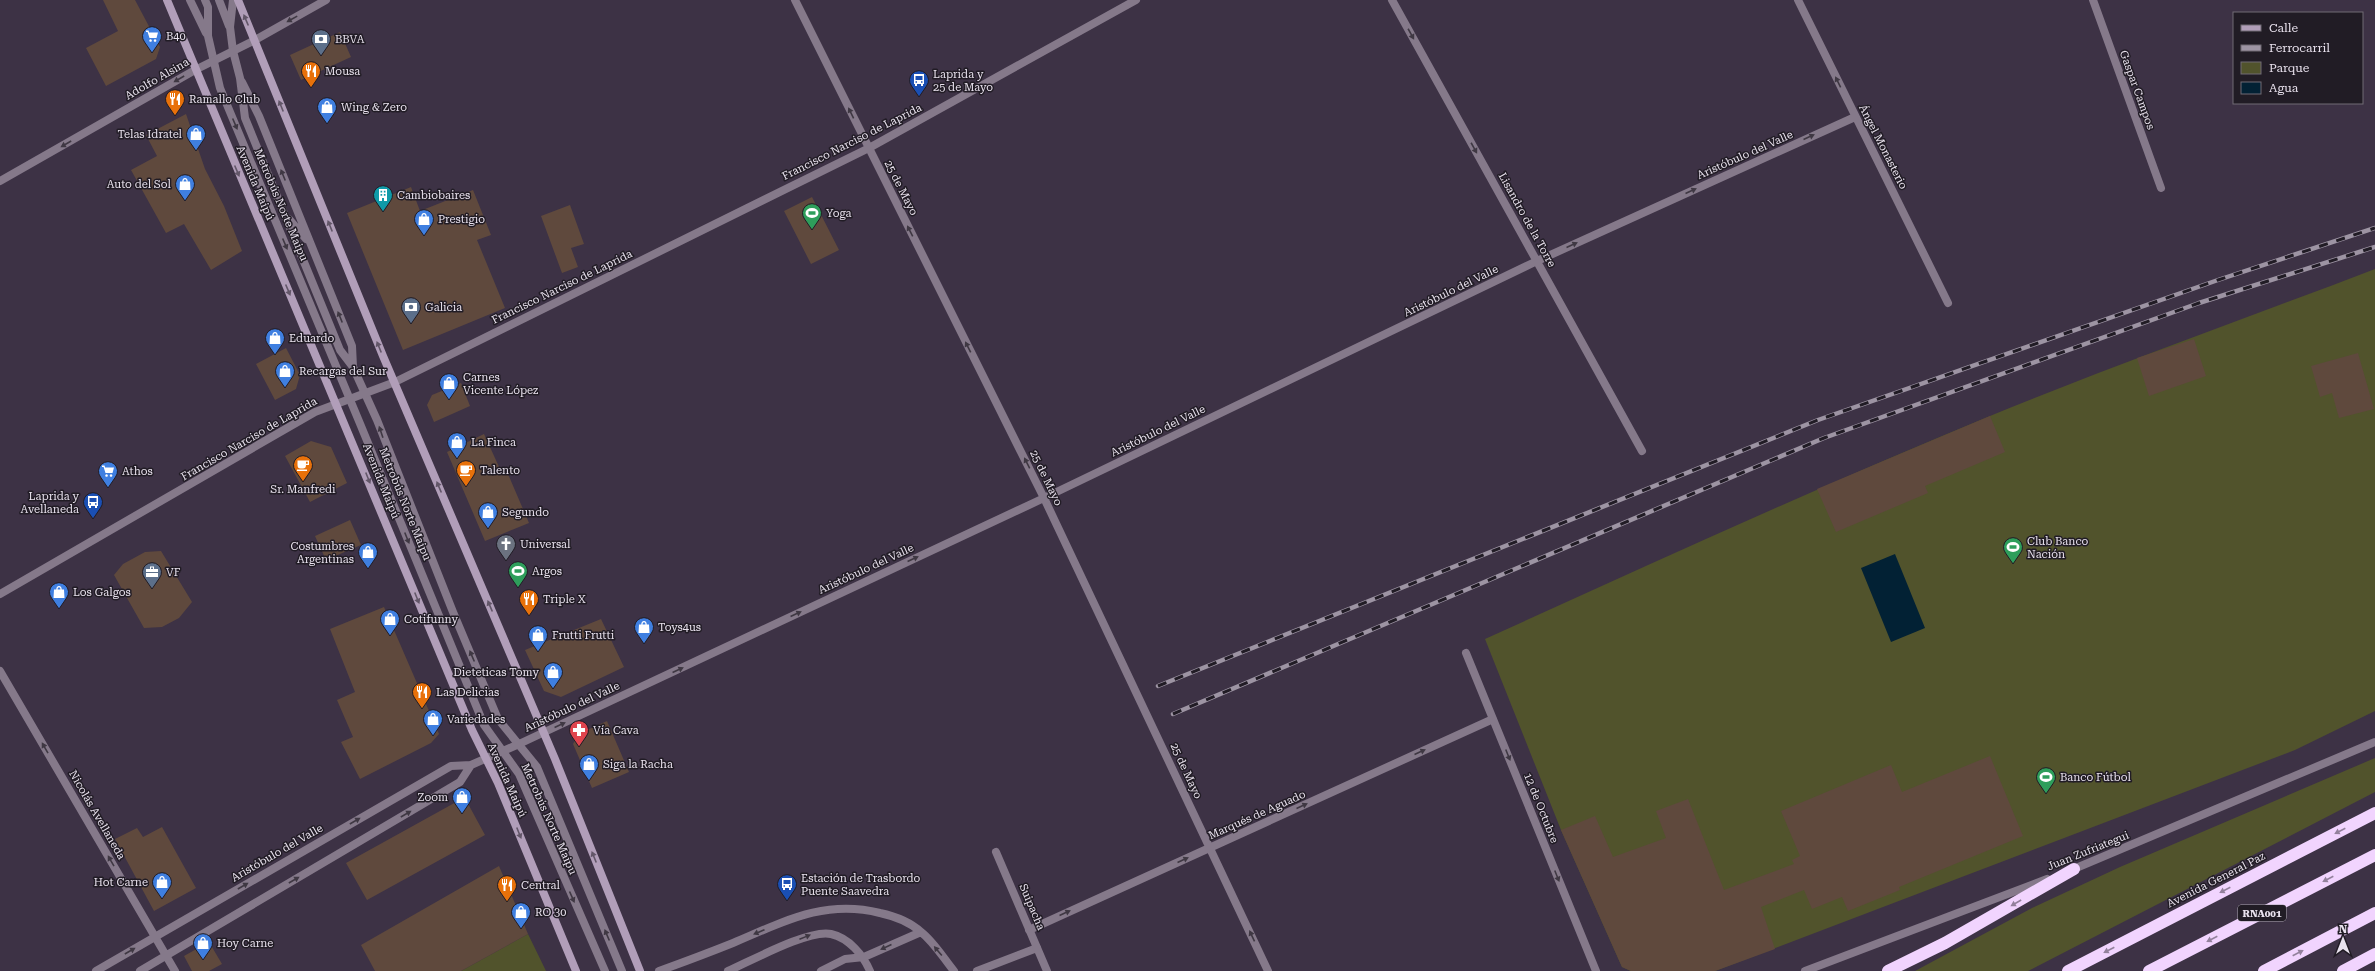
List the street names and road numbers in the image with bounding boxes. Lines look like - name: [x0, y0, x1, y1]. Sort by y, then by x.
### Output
- street label: Gaspar Campos: [2117, 49, 2157, 131]
- street label: Adolfo Alsina: [123, 55, 191, 103]
- street label: Francisco Narciso de Laprida: [780, 101, 924, 183]
- street label: Ángel Monasterio: [1856, 102, 1911, 192]
- street label: Aristóbulo del Valle: [1695, 128, 1795, 182]
- street label: Avenida Maipú: [233, 144, 277, 222]
- street label: Metrobús Norte Maipu: [251, 147, 311, 263]
- street label: 25 de Mayo: [882, 158, 921, 218]
- street label: Lisandro de la Torre: [1496, 171, 1558, 269]
- street label: Francisco Narciso de Laprida: [490, 247, 635, 327]
- street label: Aristóbulo del Valle: [1402, 262, 1500, 320]
- street label: Francisco Narciso de Laprida: [179, 395, 319, 483]
- street label: Aristóbulo del Valle: [1109, 402, 1207, 460]
- street label: Avenida Maipú: [360, 442, 402, 521]
- street label: Metrobús Norte Maipu: [376, 446, 434, 562]
- street label: 25 de Mayo: [1027, 448, 1065, 508]
- street label: Aristóbulo del Valle: [816, 541, 916, 597]
- street label: Aristóbulo del Valle: [522, 679, 622, 735]
- street label: Avenida Maipú: [485, 741, 529, 819]
- street label: 25 de Mayo: [1167, 741, 1205, 801]
- street label: Metrobús Norte Maipu: [519, 761, 579, 877]
- street label: Nicolás Avellaneda: [66, 768, 128, 862]
- street label: 12 de Octubre: [1521, 771, 1561, 845]
- street label: Marqués de Aguado: [1206, 788, 1308, 842]
- street label: Aristóbulo del Valle: [229, 821, 325, 885]
- street label: Juan Zufriategui: [2045, 828, 2131, 873]
- street label: Avenida General Paz: [2165, 850, 2267, 910]
- street label: Suipacha: [1016, 882, 1048, 932]
- road number: RNA001: [2238, 905, 2286, 921]

